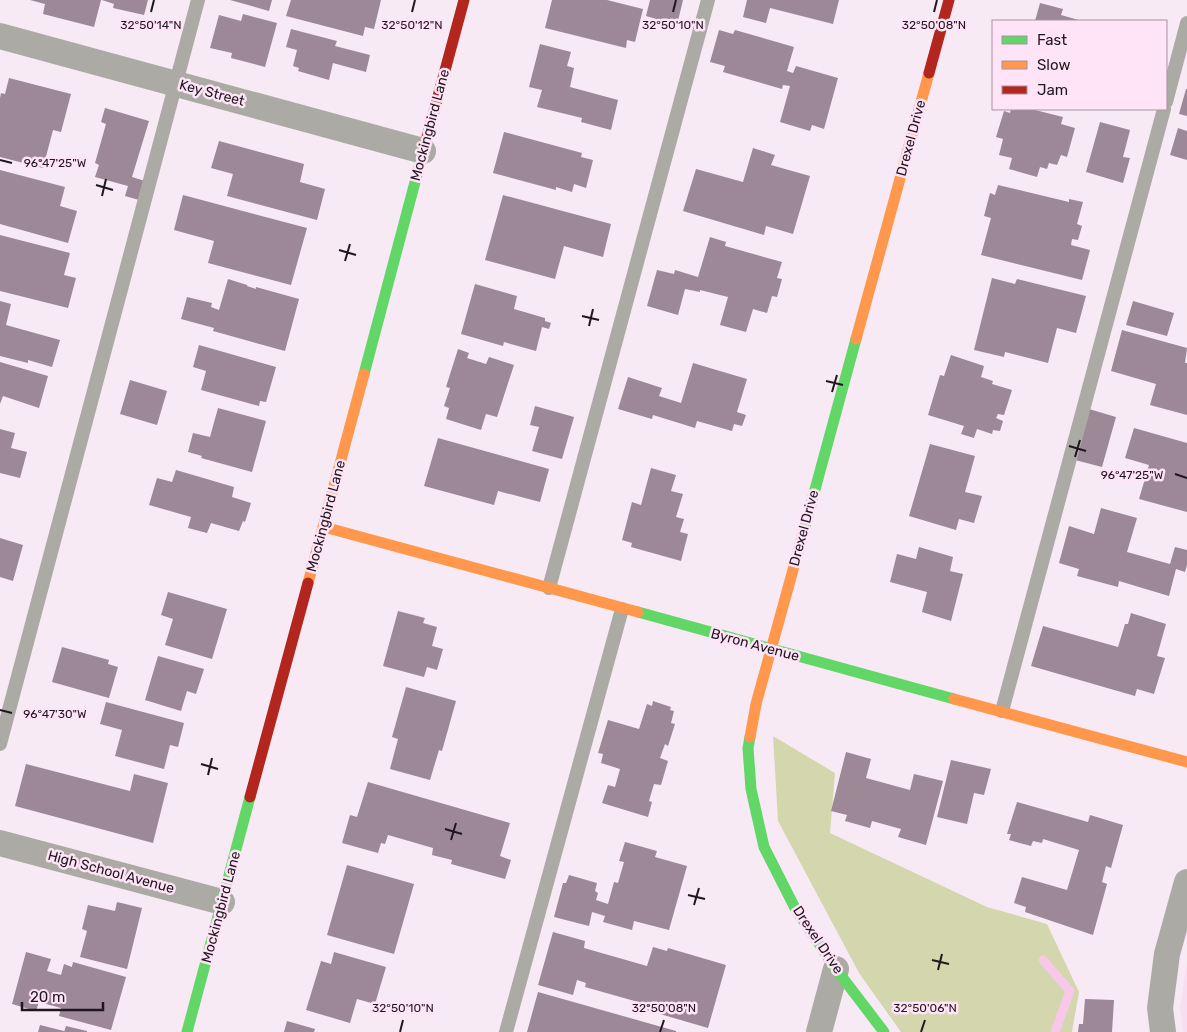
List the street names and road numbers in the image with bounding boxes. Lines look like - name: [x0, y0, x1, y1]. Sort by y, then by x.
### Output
- street label: Mockingbird Lane: [407, 67, 453, 183]
- street label: Key Street: [178, 76, 247, 110]
- street label: Drexel Drive: [893, 98, 929, 178]
- street label: Mockingbird Lane: [303, 458, 349, 574]
- street label: Drexel Drive: [786, 488, 822, 568]
- street label: Byron Avenue: [709, 625, 801, 665]
- street label: High School Avenue: [46, 847, 176, 897]
- street label: Mockingbird Lane: [198, 849, 244, 965]
- street label: Drexel Drive: [789, 903, 847, 977]

